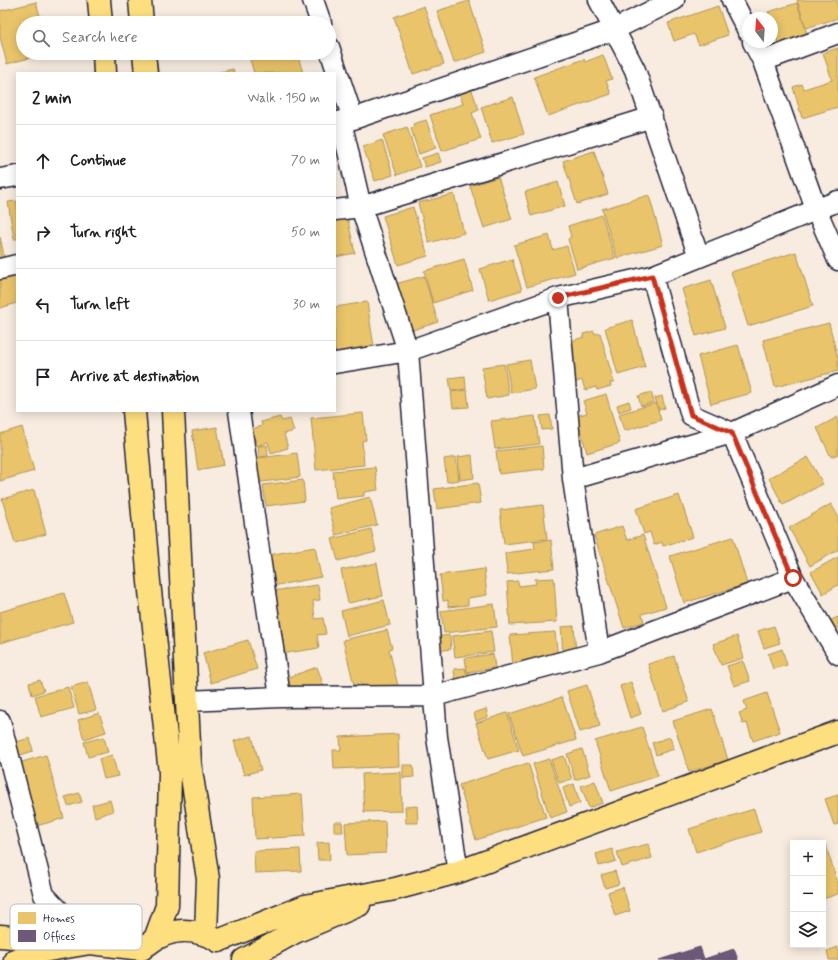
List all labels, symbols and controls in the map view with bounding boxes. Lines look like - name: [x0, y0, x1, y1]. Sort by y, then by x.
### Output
- north arrow: [742, 12, 778, 48]
- search box: [16, 16, 336, 60]
- icon: search: [30, 27, 52, 49]
- text: Search here: [62, 28, 138, 48]
- text: 2 min: [32, 87, 72, 109]
- text: Walk · 150 m: [247, 90, 320, 107]
- icon: ahead: [32, 150, 54, 172]
- text: Continue: [70, 151, 126, 171]
- text: 70 m: [291, 152, 320, 169]
- icon: right: [32, 222, 54, 244]
- text: Turn right: [70, 223, 137, 243]
- text: 50 m: [291, 224, 320, 241]
- route end: [549, 289, 567, 307]
- icon: left: [32, 294, 54, 316]
- text: Turn left: [70, 295, 130, 315]
- text: 30 m: [293, 296, 320, 313]
- icon: arrive: [32, 366, 54, 388]
- text: Arrive at destination: [70, 367, 199, 387]
- route start: [784, 569, 802, 587]
- map controls: [790, 840, 826, 948]
- button: +: [790, 840, 826, 876]
- button: −: [790, 876, 826, 912]
- legend: [10, 904, 142, 950]
- text: Homes: [43, 912, 75, 926]
- button: layers: [790, 912, 826, 948]
- text: Offices: [43, 930, 75, 944]

